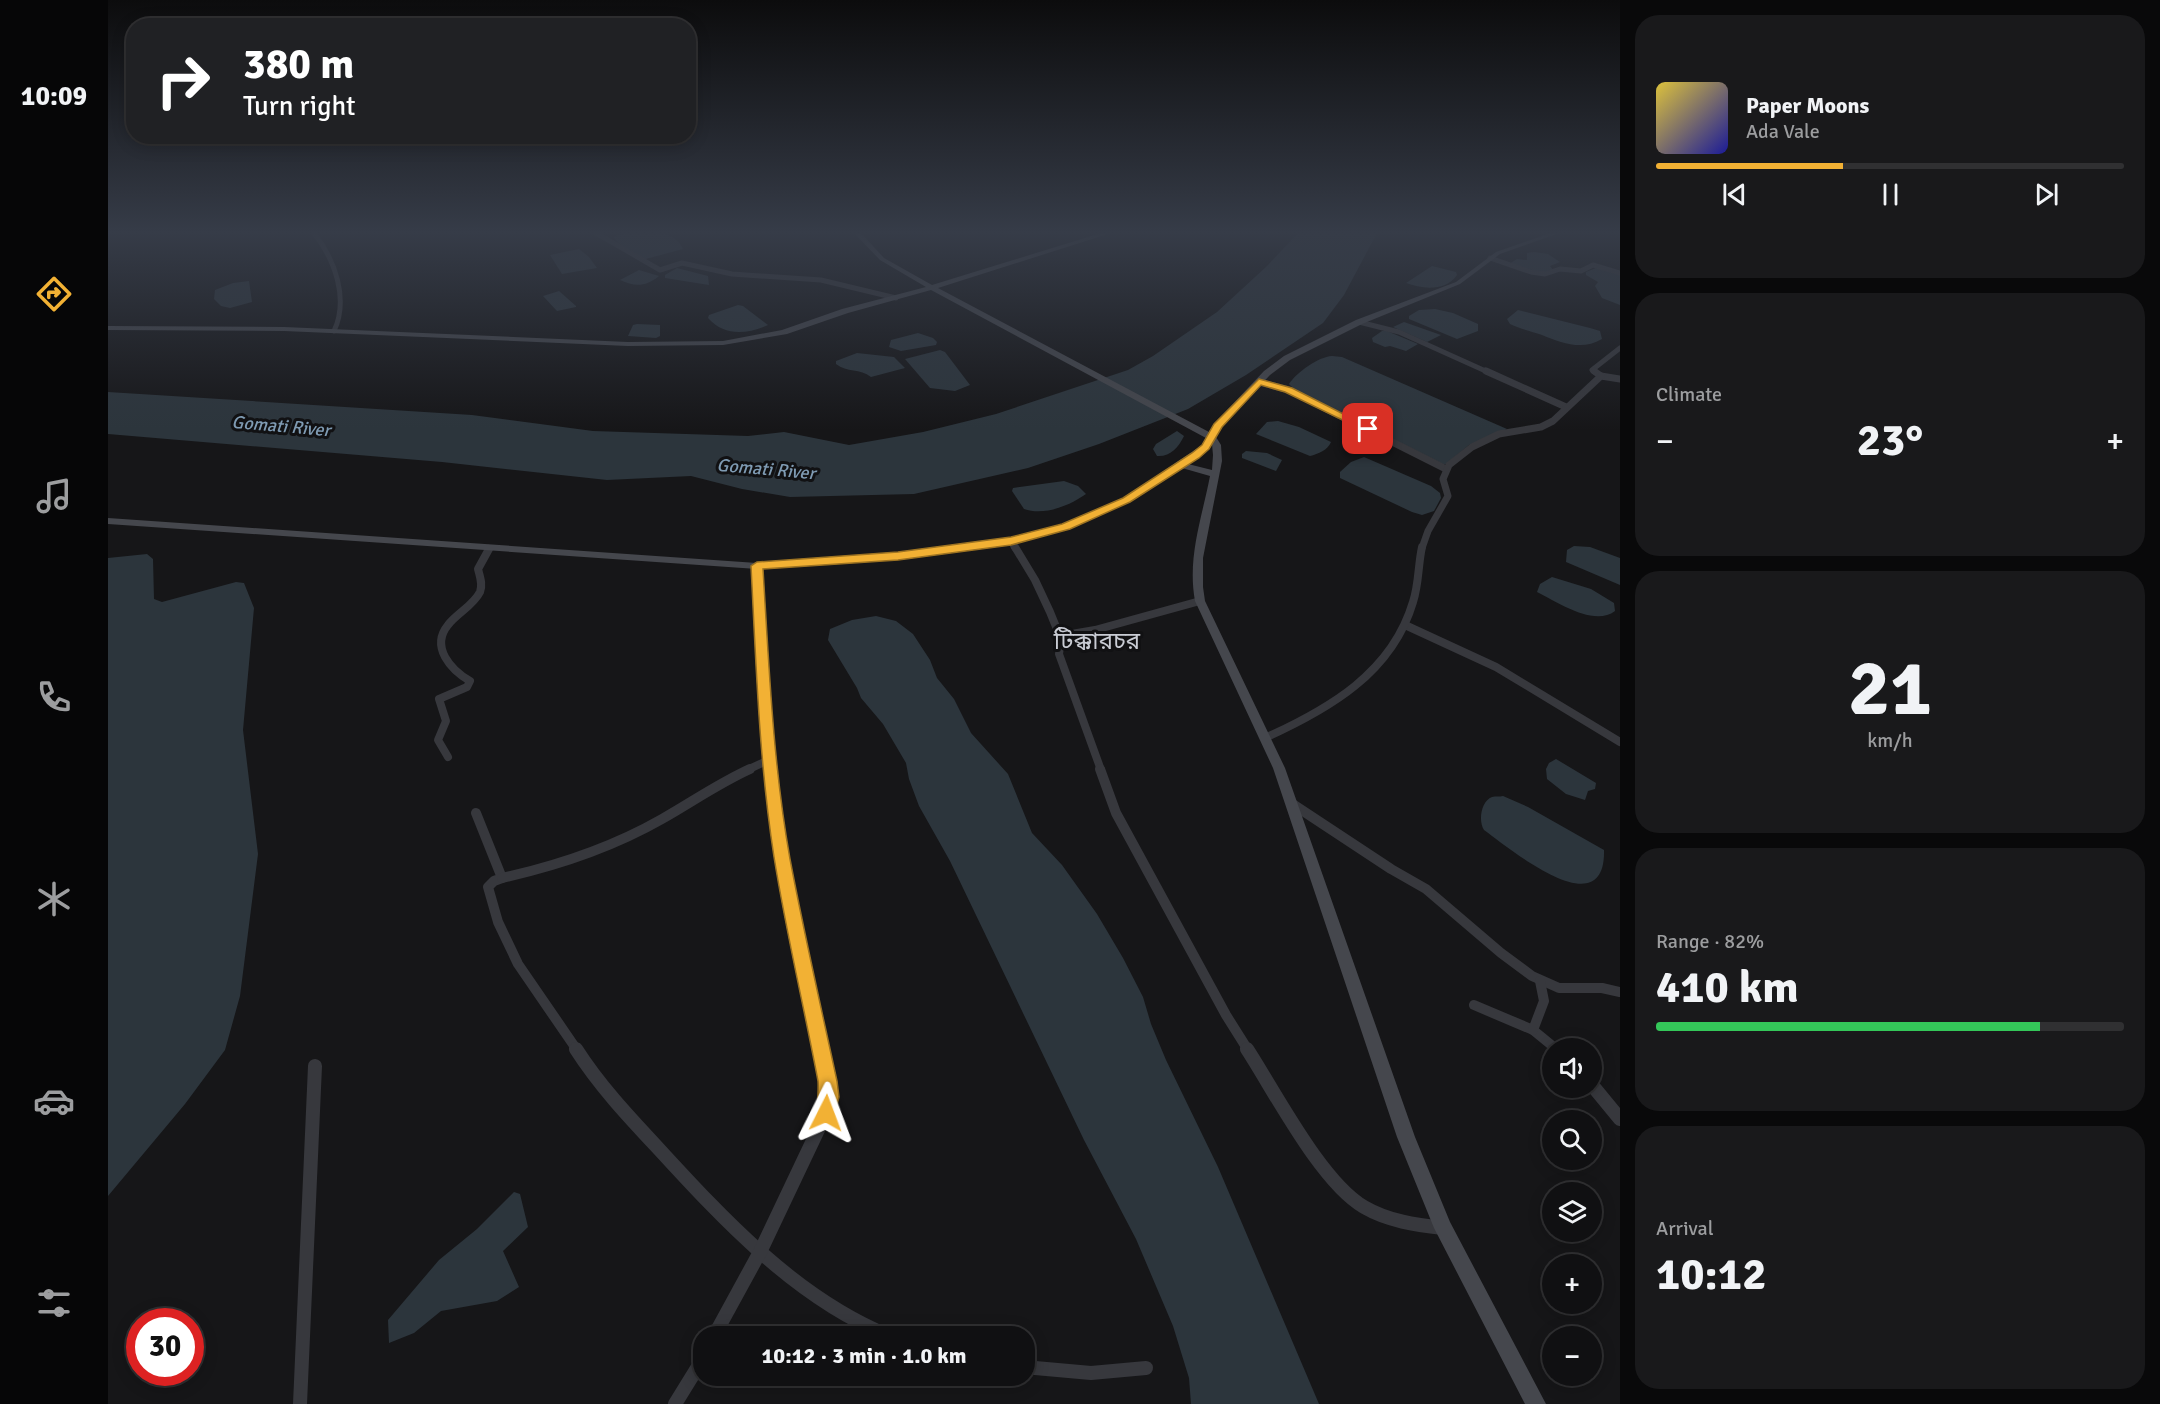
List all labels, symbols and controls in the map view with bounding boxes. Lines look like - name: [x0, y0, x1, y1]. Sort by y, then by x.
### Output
- text: 380 m: [243, 39, 354, 90]
- icon: right: [144, 42, 222, 120]
- text: 10:09: [21, 80, 87, 113]
- text: Turn right: [243, 90, 356, 123]
- text: Paper Moons: [1746, 92, 1869, 119]
- text: Ada Vale: [1746, 119, 1820, 144]
- icon: previous: [1718, 178, 1751, 211]
- icon: pause: [1874, 178, 1907, 211]
- icon: next: [2030, 178, 2063, 211]
- icon: directions: [33, 273, 75, 315]
- text: Climate: [1656, 382, 1722, 407]
- pin: [1342, 403, 1393, 454]
- water label: Gomati River: [231, 411, 333, 441]
- icon: arrive: [1351, 412, 1384, 445]
- text: 23°: [1857, 413, 1923, 468]
- text: −: [1656, 421, 1674, 462]
- text: +: [2106, 421, 2124, 462]
- water label: Gomati River: [716, 454, 818, 484]
- icon: music: [33, 475, 75, 517]
- district label: টিক্কারচর: [1053, 626, 1141, 656]
- text: 21: [1848, 641, 1932, 737]
- icon: phone: [33, 676, 75, 718]
- text: km/h: [1867, 728, 1913, 753]
- icon: climate: [33, 878, 75, 920]
- text: Range · 82%: [1656, 929, 1764, 954]
- text: 410 km: [1656, 960, 1799, 1015]
- map controls: [1542, 1038, 1602, 1386]
- button: sound: [1542, 1038, 1602, 1098]
- icon: car: [33, 1080, 75, 1122]
- position arrow: [794, 1081, 858, 1145]
- button: search: [1542, 1110, 1602, 1170]
- button: layers: [1542, 1182, 1602, 1242]
- text: Arrival: [1656, 1216, 1714, 1241]
- text: 10:12: [1656, 1247, 1766, 1302]
- button: +: [1542, 1254, 1602, 1314]
- icon: filters: [33, 1282, 75, 1324]
- speed limit sign: 30: [126, 1308, 204, 1386]
- button: −: [1542, 1326, 1602, 1386]
- text: 10:12 · 3 min · 1.0 km: [761, 1342, 967, 1369]

